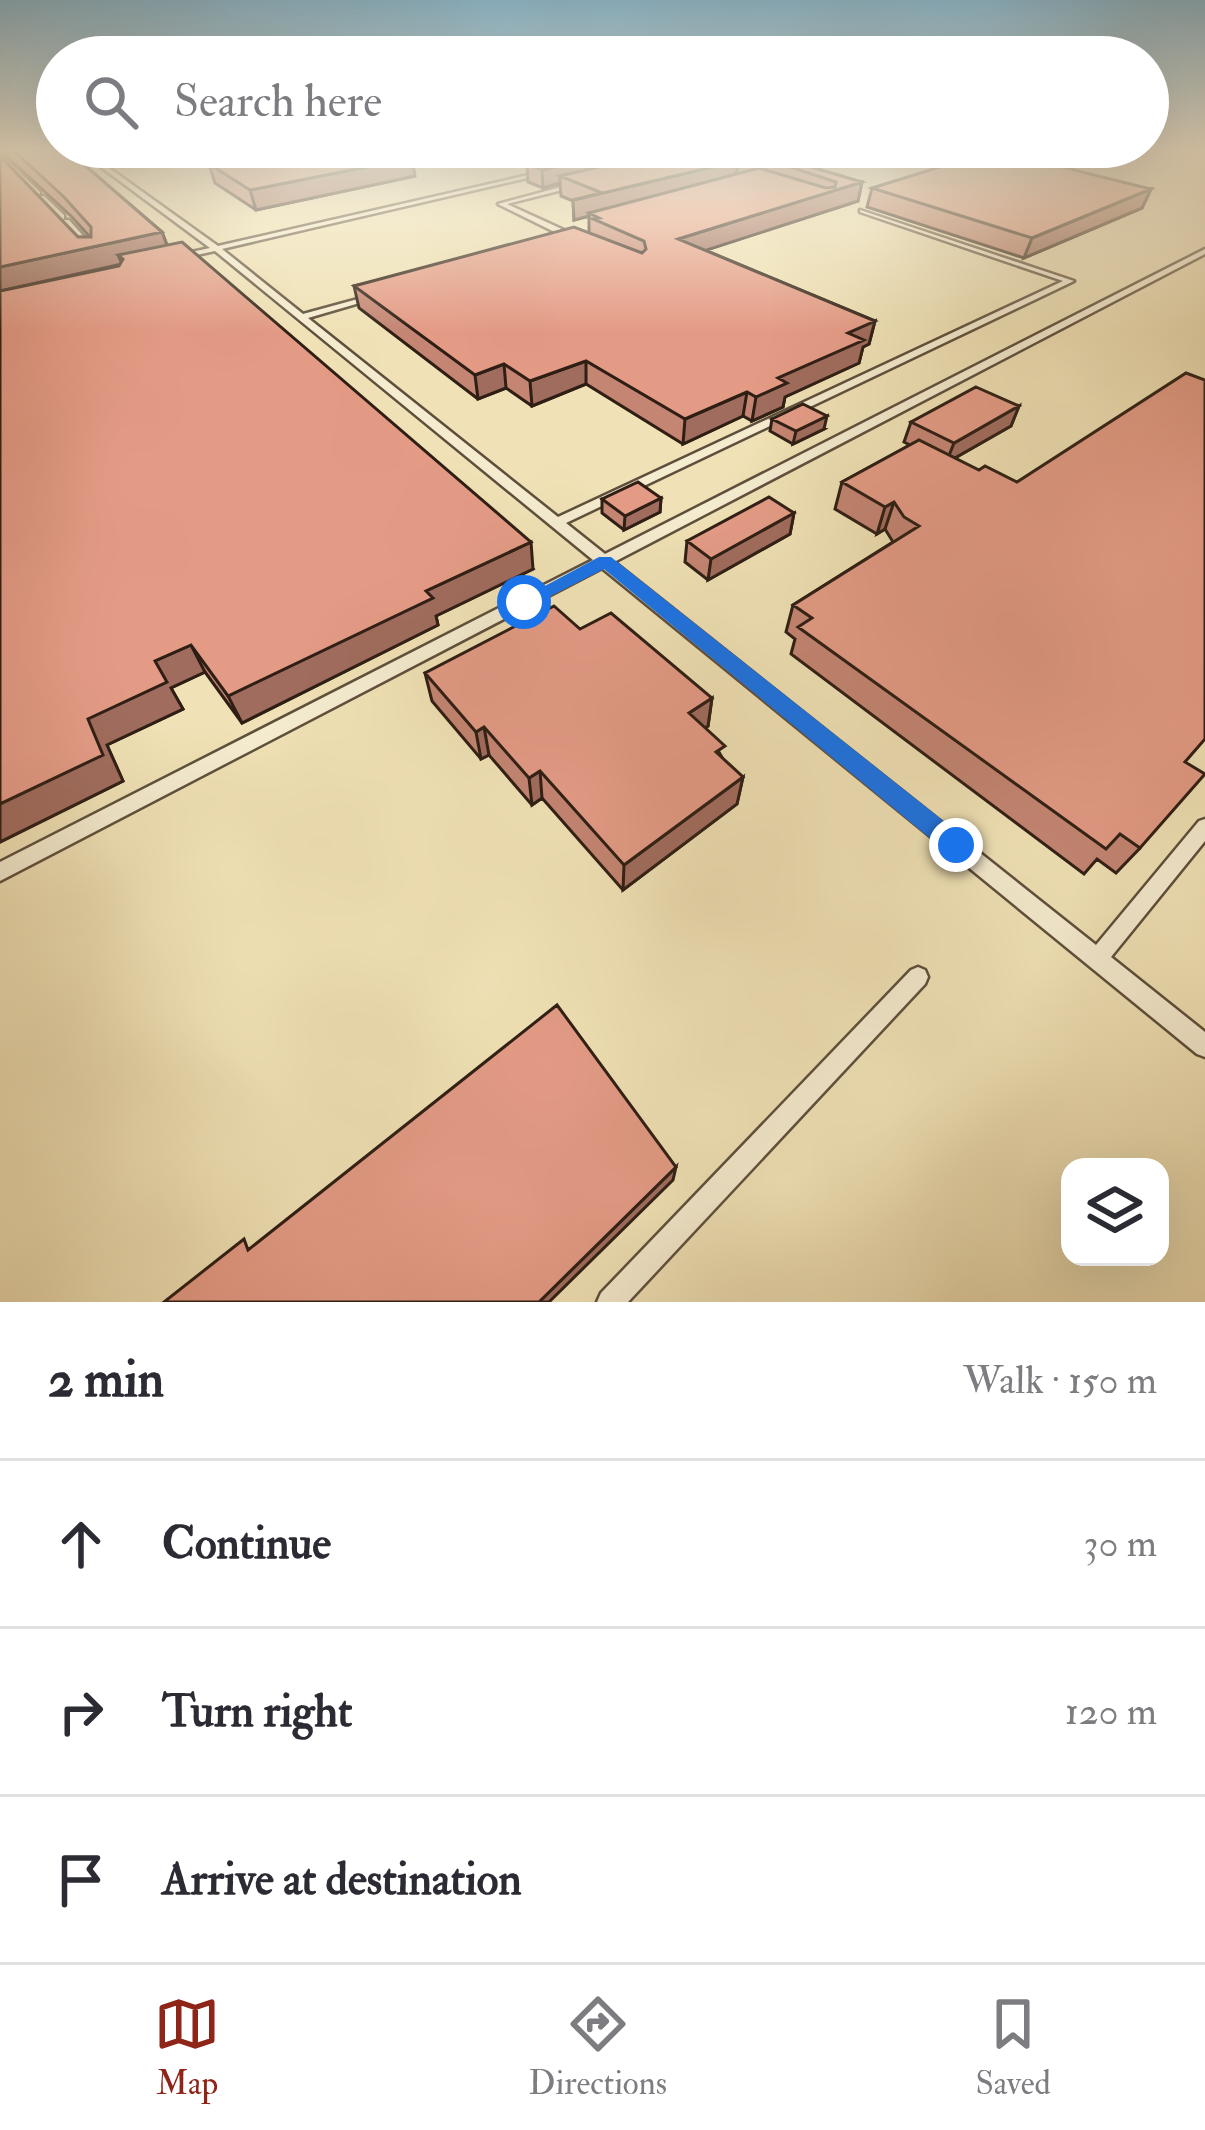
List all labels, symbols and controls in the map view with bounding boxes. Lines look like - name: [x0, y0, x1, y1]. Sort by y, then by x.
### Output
- search box: [36, 36, 1169, 168]
- icon: search: [78, 69, 144, 135]
- text: Search here: [174, 74, 382, 130]
- route start: [497, 575, 551, 629]
- route end: [929, 818, 983, 872]
- map controls: [1061, 1158, 1169, 1266]
- button: layers: [1061, 1158, 1169, 1266]
- text: 2 min: [48, 1348, 164, 1412]
- text: Walk · 150 m: [963, 1356, 1157, 1405]
- icon: ahead: [48, 1511, 114, 1577]
- text: Continue: [162, 1516, 331, 1572]
- text: 30 m: [1084, 1519, 1157, 1568]
- icon: right: [48, 1679, 114, 1745]
- text: Turn right: [162, 1684, 352, 1740]
- text: 120 m: [1065, 1687, 1157, 1736]
- icon: arrive: [48, 1847, 114, 1913]
- text: Arrive at destination: [162, 1852, 522, 1908]
- tab: Map: [154, 1991, 220, 2104]
- tab: Directions: [529, 1991, 667, 2104]
- tab: Saved: [975, 1991, 1051, 2104]

